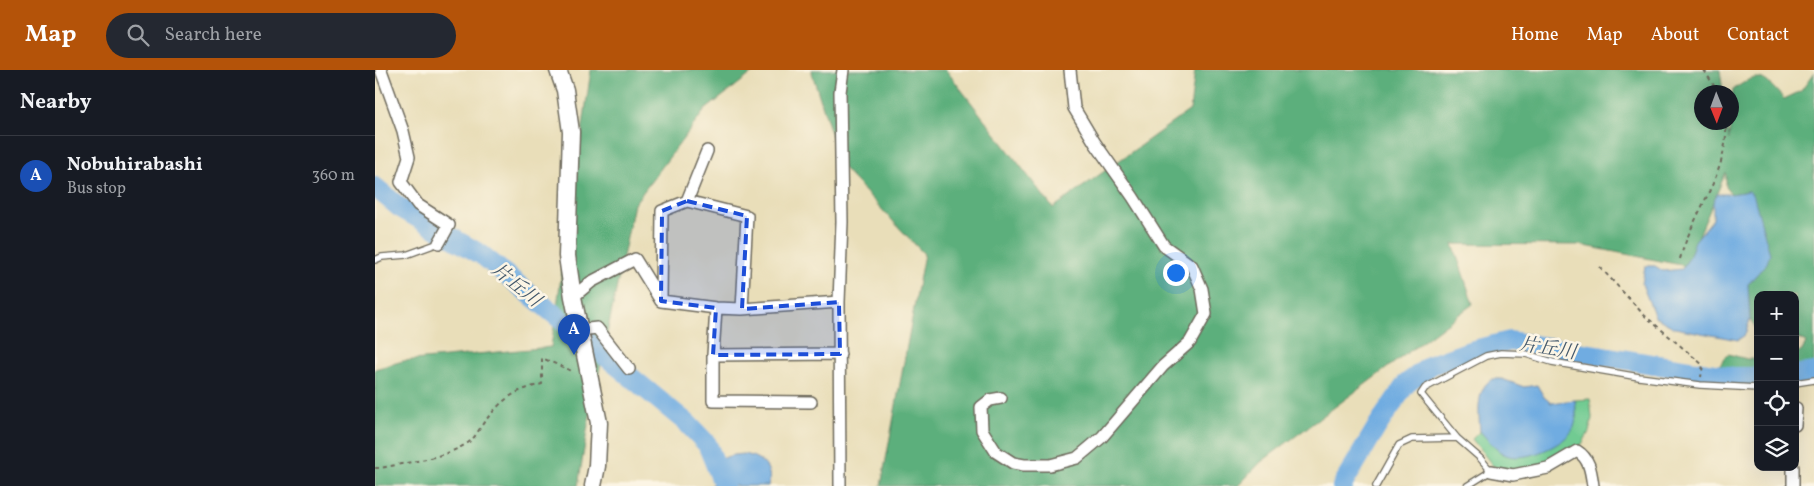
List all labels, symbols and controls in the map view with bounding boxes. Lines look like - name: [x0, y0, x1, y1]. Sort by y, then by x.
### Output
- search box: [106, 13, 456, 58]
- text: Map: [25, 18, 76, 52]
- icon: search: [124, 21, 152, 49]
- text: Search here: [164, 22, 262, 48]
- text: Home: [1511, 23, 1559, 48]
- text: Map: [1587, 23, 1623, 48]
- text: About: [1651, 23, 1699, 48]
- text: Contact: [1727, 23, 1789, 48]
- north arrow: [1694, 85, 1739, 130]
- text: Nearby: [20, 88, 91, 117]
- text: Nobuhirabashi: [67, 152, 203, 178]
- text: A: [30, 165, 42, 187]
- text: 360 m: [312, 165, 355, 187]
- text: Bus stop: [67, 178, 126, 200]
- water label: 片丘川: [485, 258, 548, 315]
- your location: [1163, 260, 1189, 286]
- map controls: [1754, 291, 1799, 471]
- button: +: [1754, 291, 1799, 336]
- pin: A: [558, 314, 590, 355]
- water label: 片丘川: [1517, 332, 1580, 367]
- button: −: [1754, 336, 1799, 381]
- button: locate: [1754, 381, 1799, 426]
- button: layers: [1754, 426, 1799, 471]

